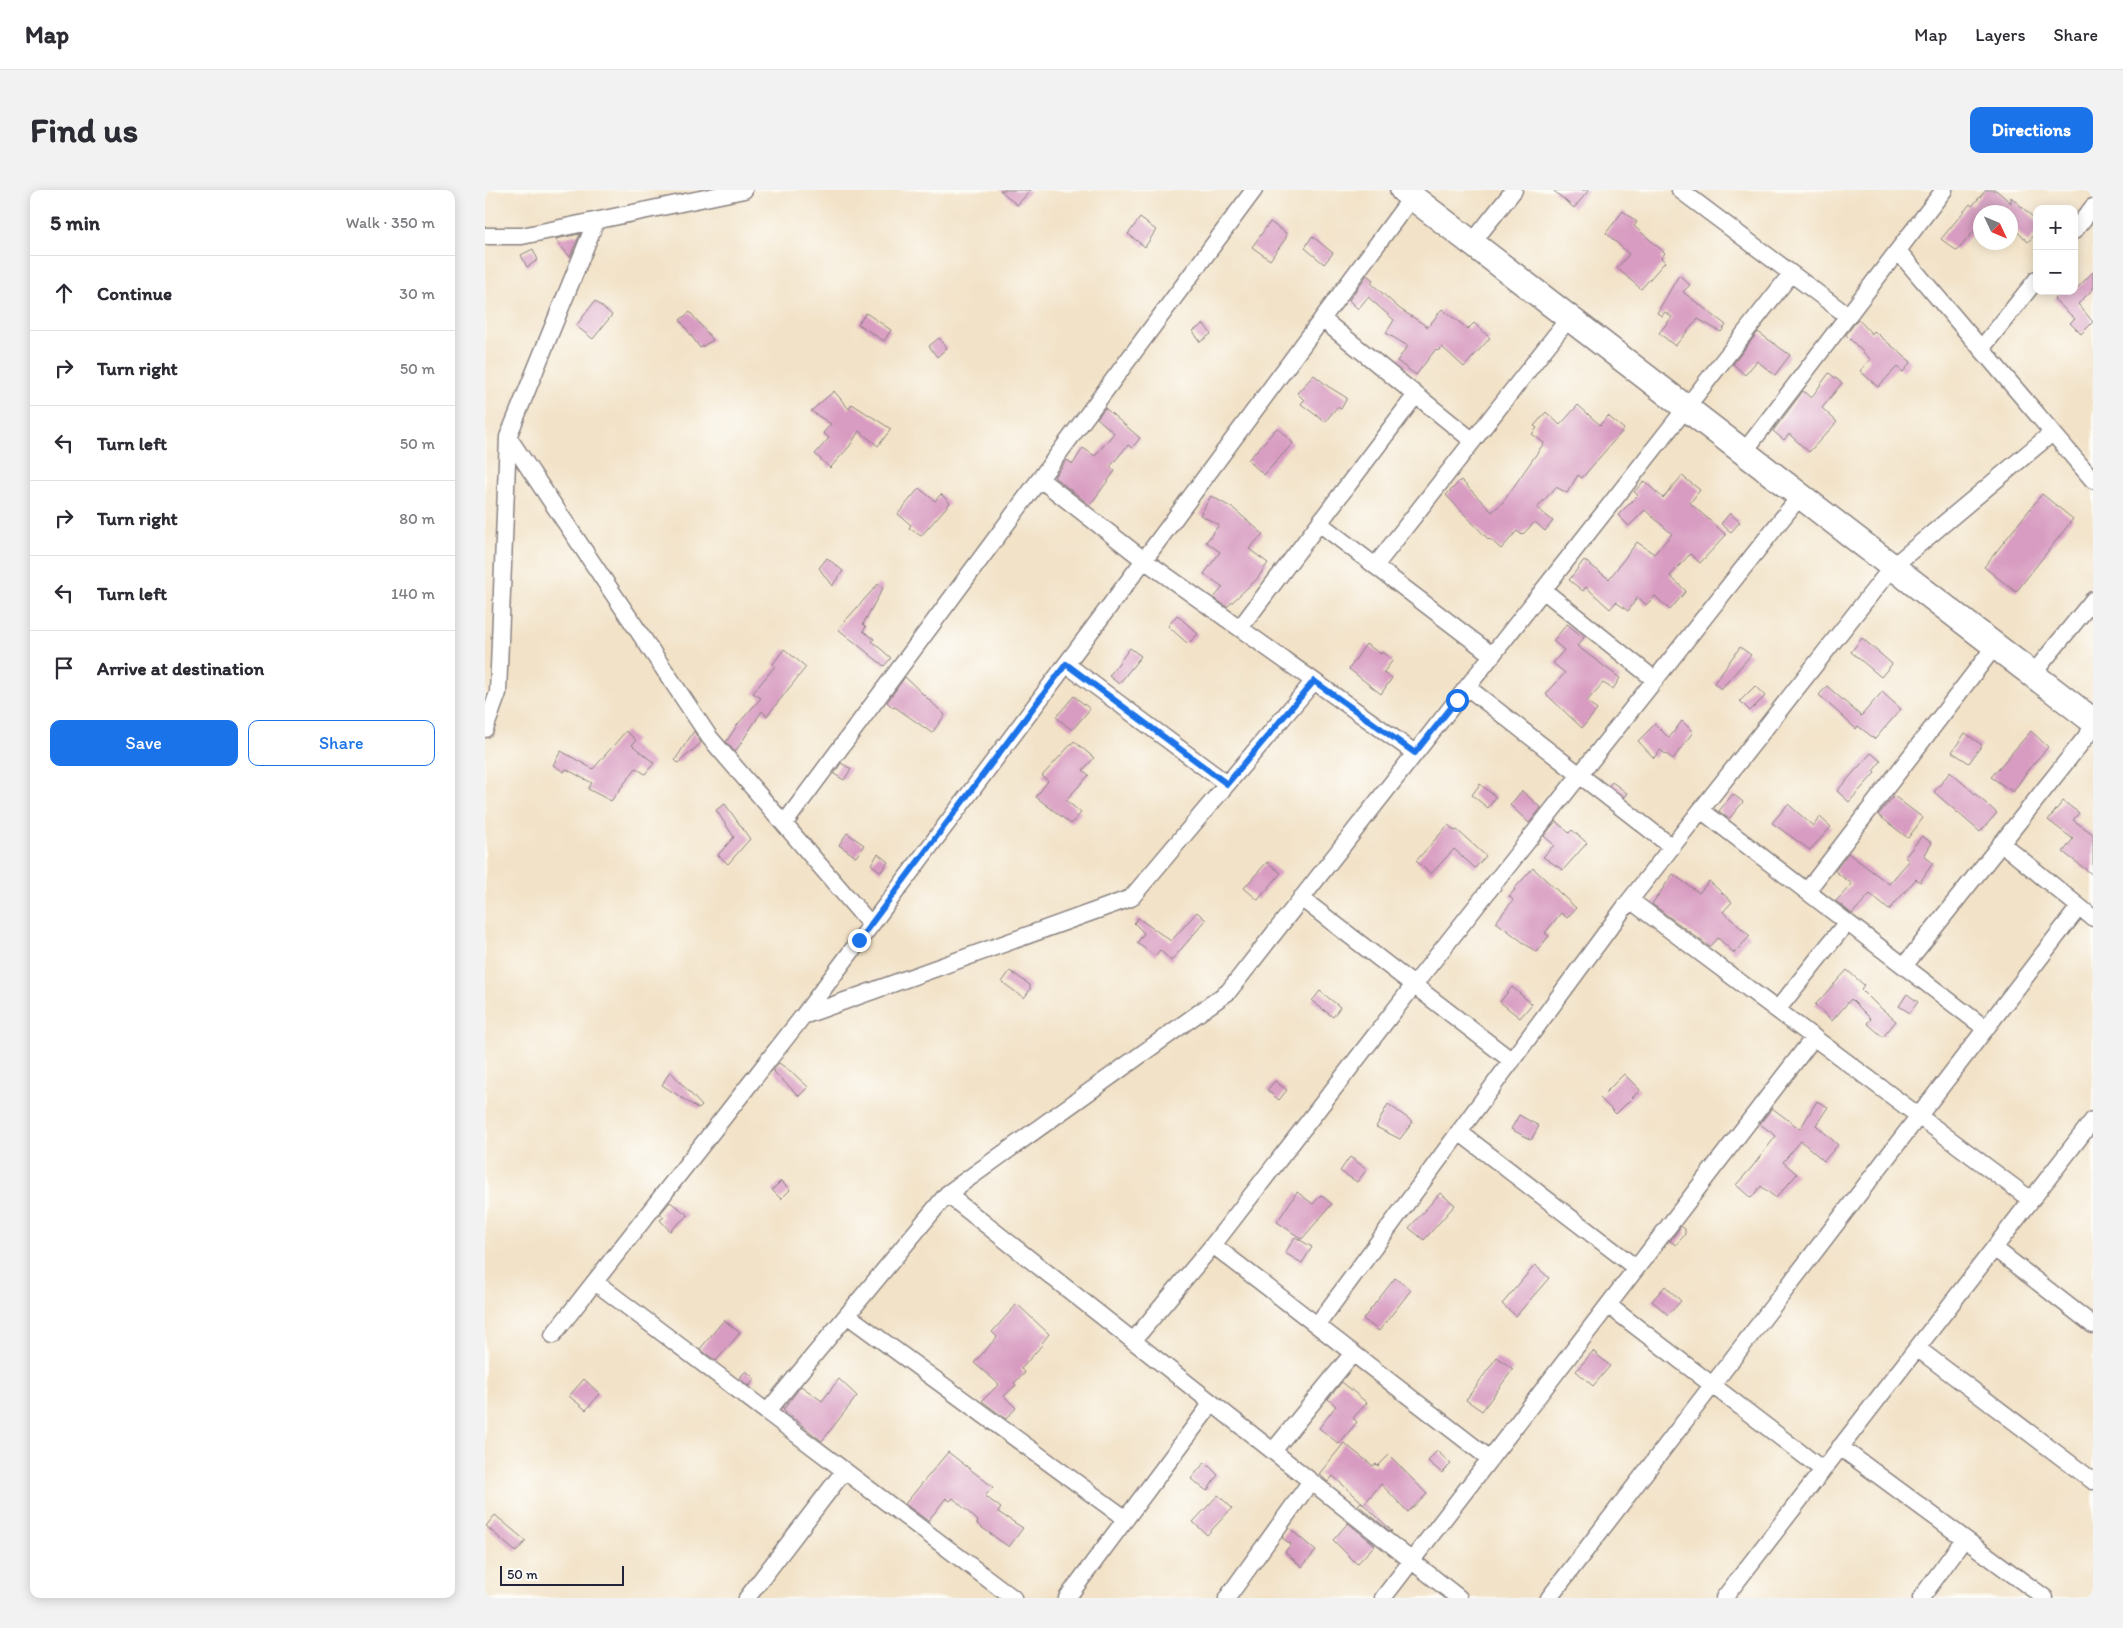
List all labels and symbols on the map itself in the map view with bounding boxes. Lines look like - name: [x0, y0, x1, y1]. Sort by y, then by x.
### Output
- north arrow: [1973, 205, 2018, 250]
- route start: [1446, 689, 1469, 712]
- route end: [848, 929, 871, 952]
- scale bar: [500, 1563, 624, 1586]

